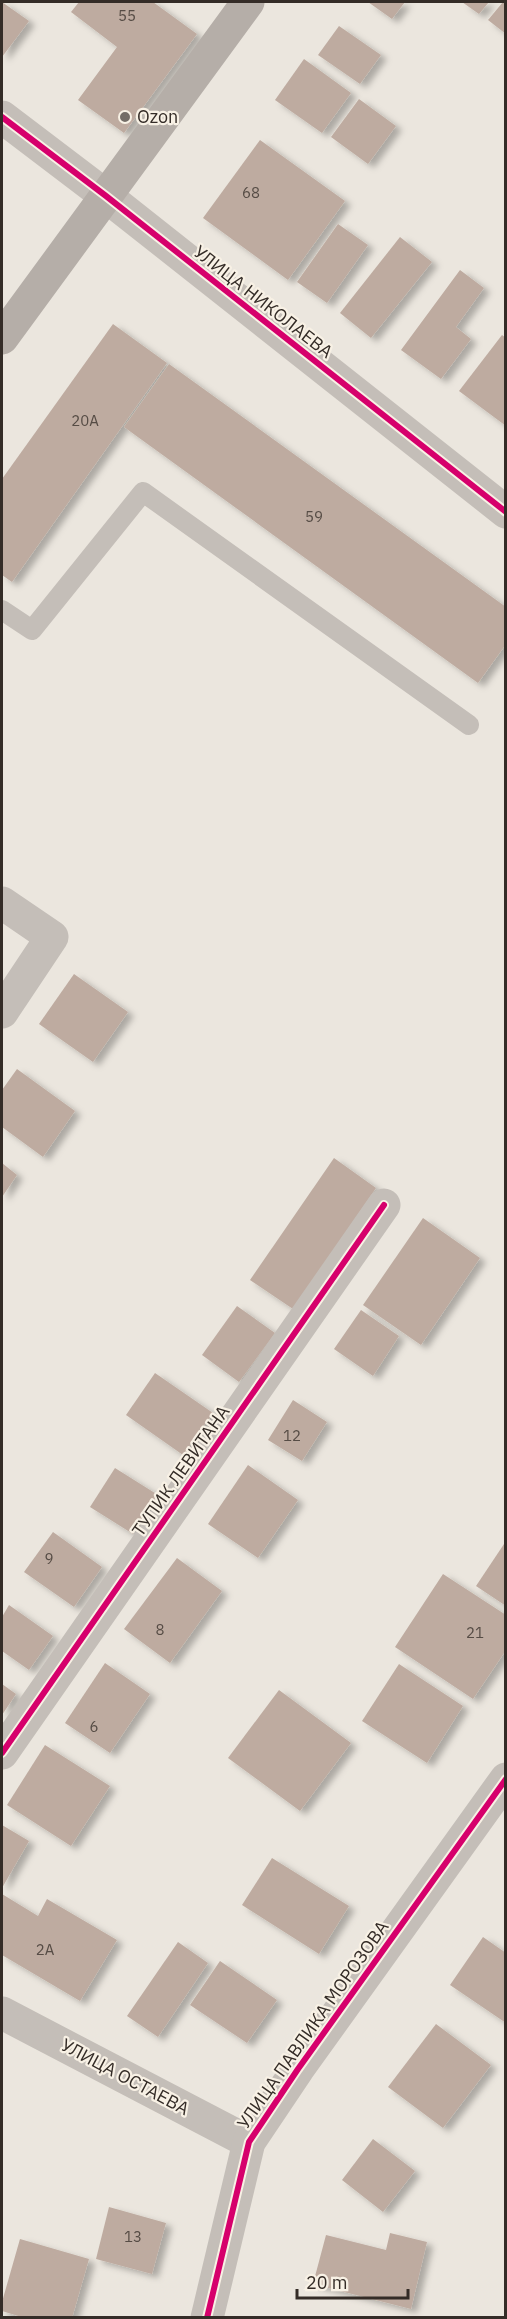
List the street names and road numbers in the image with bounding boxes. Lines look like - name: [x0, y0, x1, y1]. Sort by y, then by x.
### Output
- street label: УЛИЦА НИКОЛАЕВА: [189, 240, 338, 363]
- street label: ТУПИК ЛЕВИТАНА: [127, 1400, 235, 1541]
- street label: УЛИЦА ПАВЛИКА МОРОЗОВА: [232, 1916, 394, 2133]
- street label: УЛИЦА ОСТАЕВА: [57, 2033, 194, 2120]

